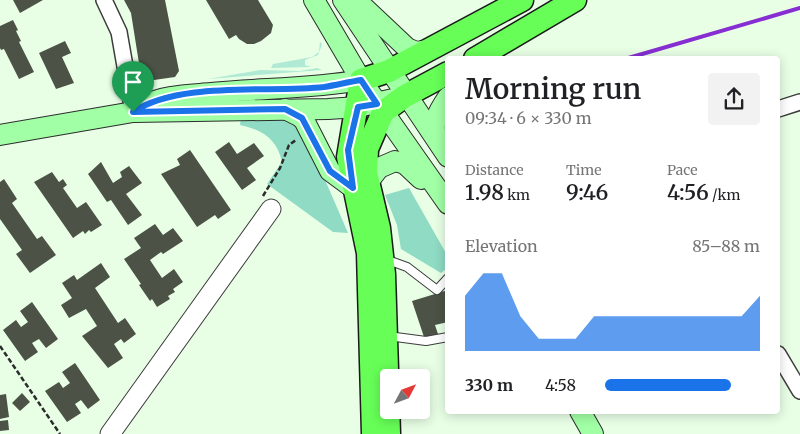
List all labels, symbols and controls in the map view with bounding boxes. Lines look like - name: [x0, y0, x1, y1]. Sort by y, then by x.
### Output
- pin: [112, 61, 154, 112]
- icon: arrive: [119, 68, 147, 96]
- text: Morning run: [465, 71, 641, 107]
- button: share: [708, 73, 760, 125]
- text: 09:34 · 6 × 330 m: [465, 108, 592, 128]
- text: Distance: [465, 161, 524, 179]
- text: Time: [566, 161, 602, 179]
- text: Pace: [667, 161, 698, 179]
- text: 1.98: [465, 179, 504, 206]
- text: 9:46: [566, 179, 608, 206]
- text: 4:56: [667, 179, 709, 206]
- text: km: [504, 186, 530, 204]
- text: /km: [709, 186, 740, 204]
- text: Elevation: [465, 236, 538, 256]
- text: 85–88 m: [692, 236, 760, 256]
- north arrow: [380, 369, 430, 419]
- map controls: [380, 369, 430, 419]
- text: 330 m: [465, 375, 513, 395]
- text: 4:58: [545, 375, 576, 395]

